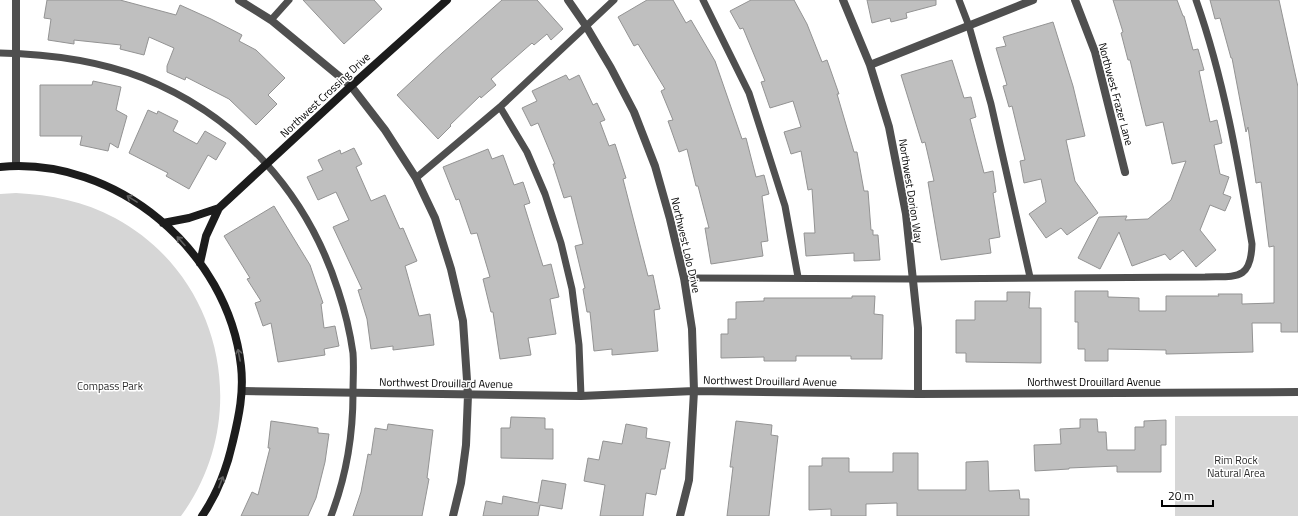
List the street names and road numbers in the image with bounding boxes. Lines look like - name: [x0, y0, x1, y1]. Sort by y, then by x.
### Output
- street label: Northwest Frazer Lane: [1095, 41, 1138, 148]
- street label: Northwest Crossing Drive: [276, 49, 374, 141]
- street label: Northwest Dorion Way: [895, 138, 927, 245]
- street label: Northwest Lolo Drive: [667, 196, 705, 295]
- street label: Northwest Drouillard Avenue: [703, 372, 837, 390]
- street label: Northwest Drouillard Avenue: [379, 374, 513, 392]
- street label: Northwest Drouillard Avenue: [1027, 374, 1161, 390]

